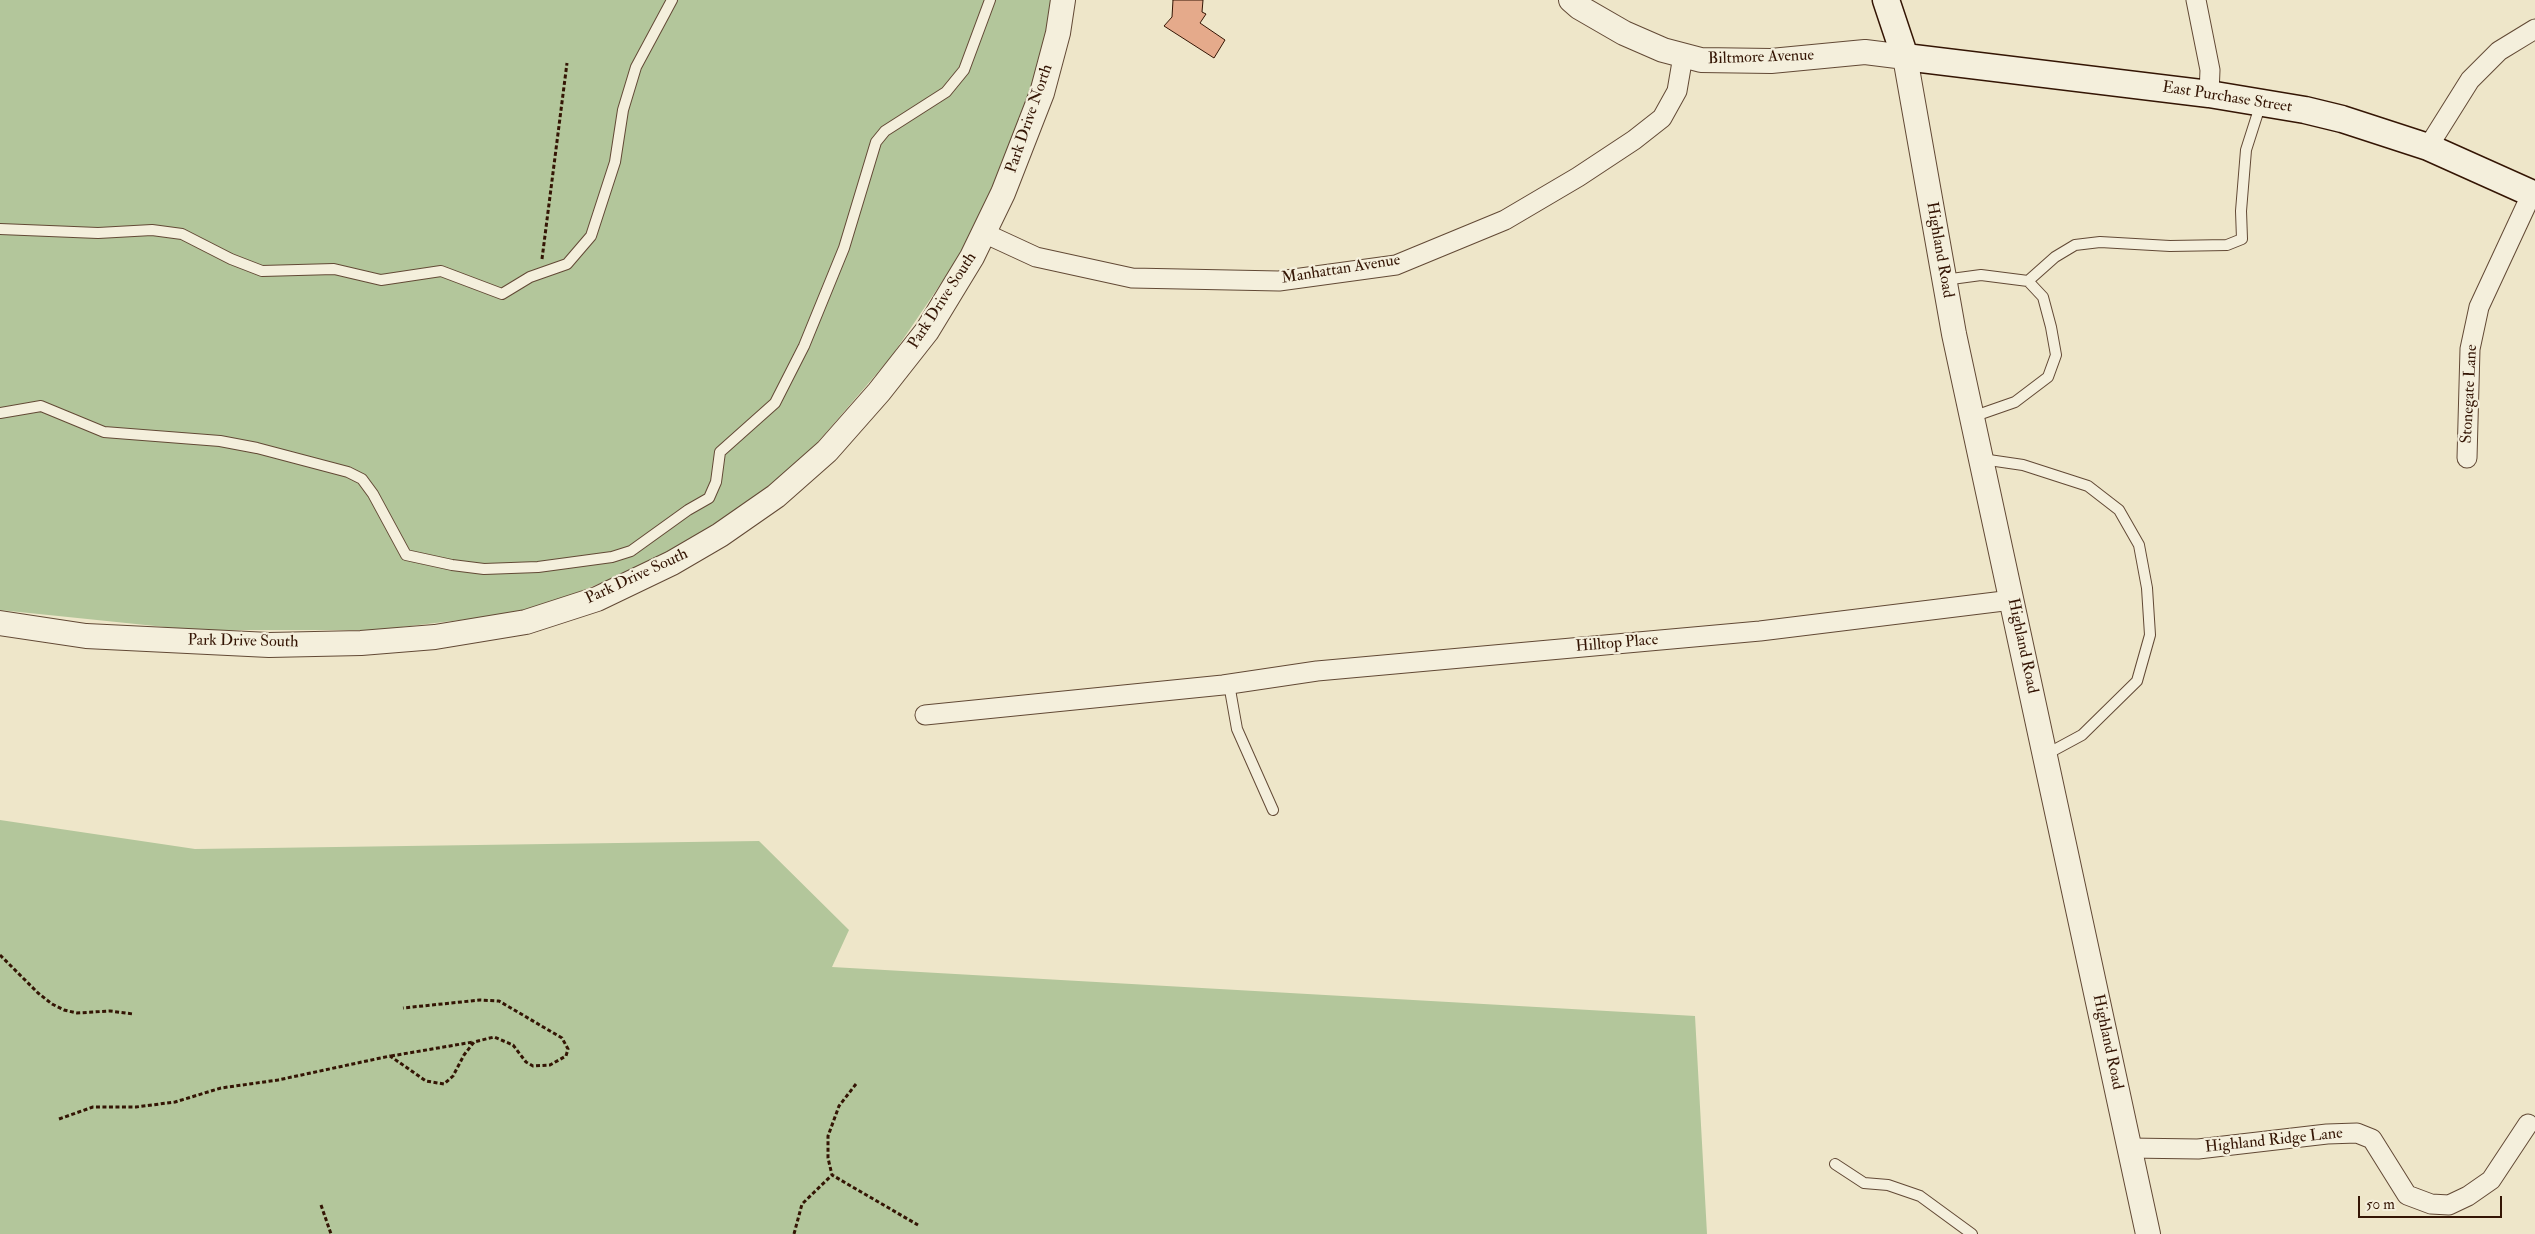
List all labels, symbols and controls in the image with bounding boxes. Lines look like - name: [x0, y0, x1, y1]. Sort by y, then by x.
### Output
- street label: Biltmore Avenue: [1708, 47, 1814, 69]
- street label: Park Drive North: [1002, 62, 1058, 176]
- street label: East Purchase Street: [2161, 78, 2293, 118]
- street label: Highland Road: [1921, 200, 1957, 300]
- street label: Park Drive South: [905, 249, 981, 353]
- street label: Manhattan Avenue: [1280, 251, 1402, 289]
- street label: Stonegate Lane: [2458, 344, 2482, 444]
- street label: Park Drive South: [583, 545, 691, 609]
- street label: Highland Road: [2003, 596, 2041, 696]
- street label: Park Drive South: [187, 631, 299, 653]
- street label: Hilltop Place: [1575, 631, 1659, 657]
- street label: Highland Road: [2088, 992, 2126, 1092]
- street label: Highland Ridge Lane: [2204, 1124, 2344, 1158]
- scale bar: [2360, 1186, 2504, 1218]
- text: 50 m: [2366, 1195, 2395, 1214]

